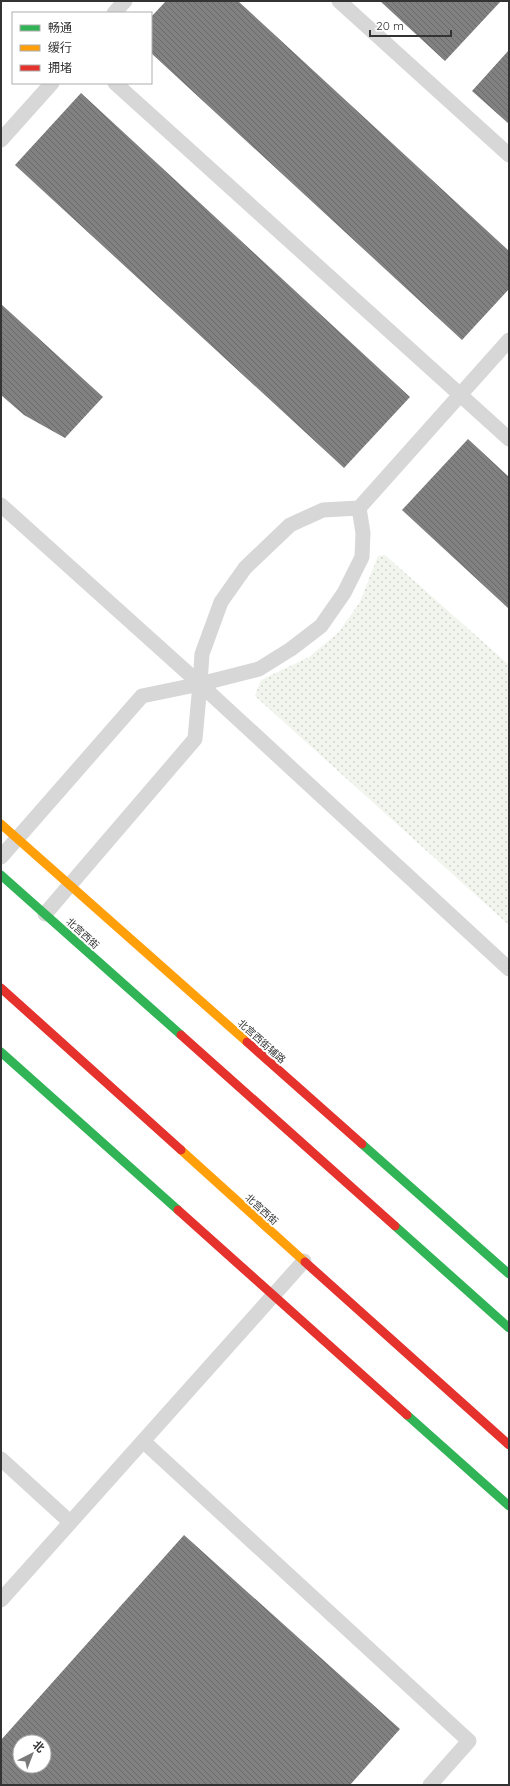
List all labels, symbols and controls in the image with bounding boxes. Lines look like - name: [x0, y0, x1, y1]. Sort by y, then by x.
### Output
- legend: [12, 12, 152, 84]
- scale bar: [370, 12, 451, 38]
- text: 20 m: [376, 18, 404, 33]
- text: 畅通: [48, 20, 72, 35]
- text: 缓行: [48, 40, 72, 55]
- text: 拥堵: [48, 60, 72, 75]
- street label: 北宫西街: [63, 915, 102, 952]
- street label: 北宫西街辅路: [235, 1016, 288, 1066]
- street label: 北宫西街: [242, 1191, 281, 1228]
- north arrow: [12, 1734, 52, 1774]
- text: 北: [30, 1738, 47, 1755]

